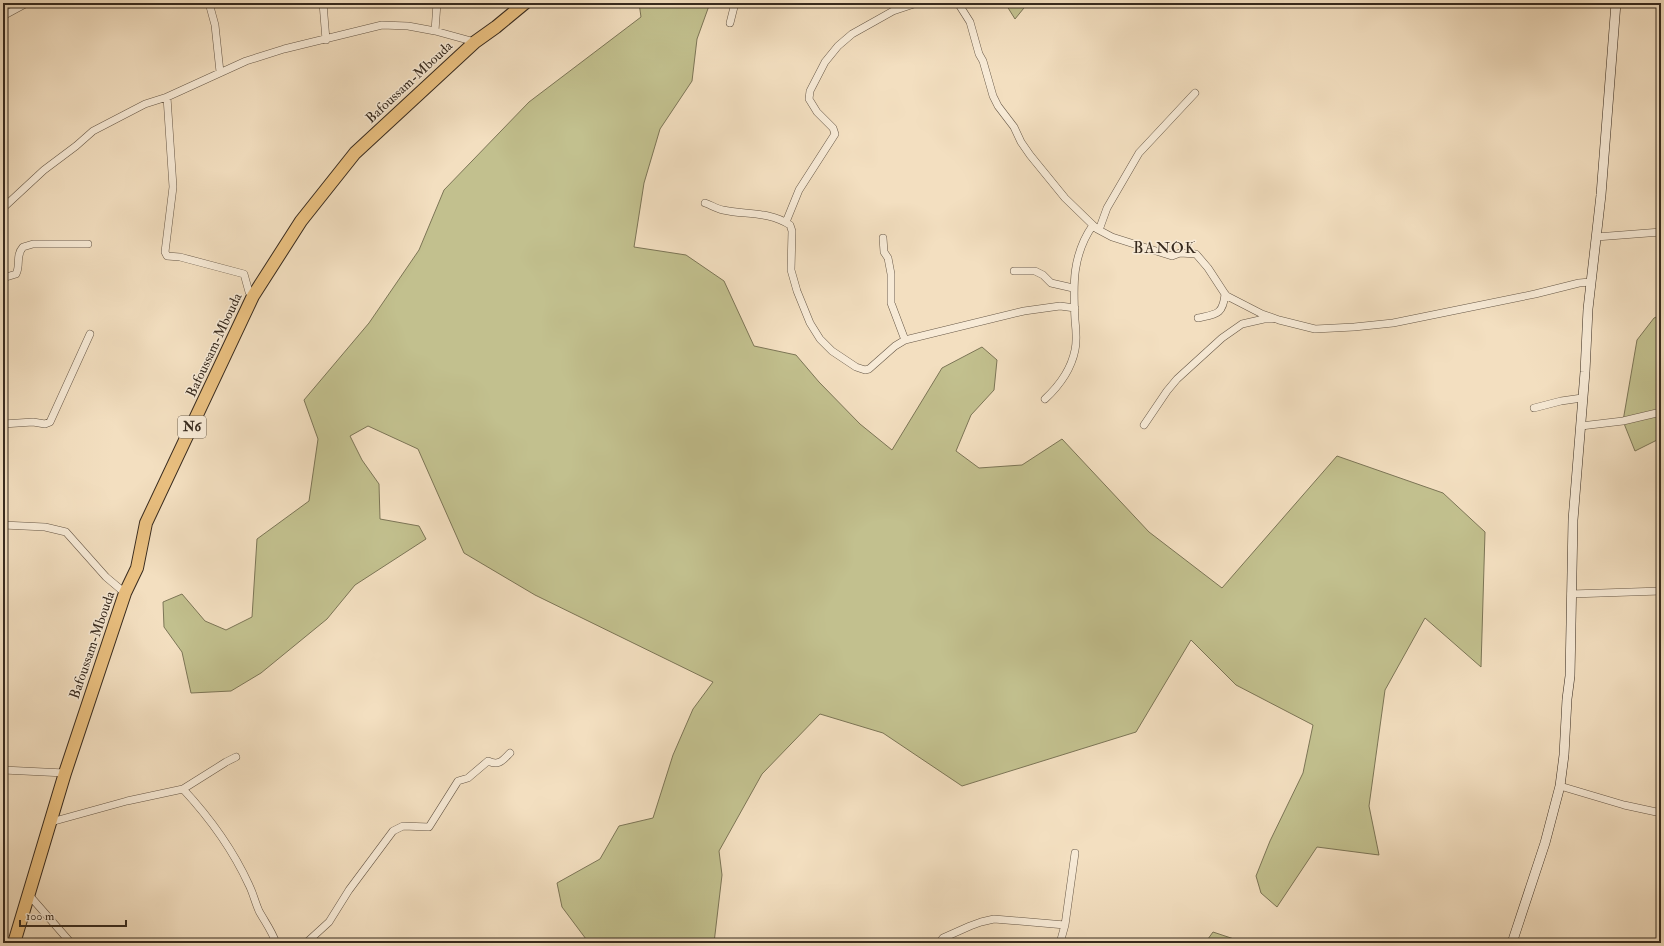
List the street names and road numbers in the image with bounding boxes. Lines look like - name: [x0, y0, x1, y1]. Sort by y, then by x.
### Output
- street label: Bafoussam-Mbouda: [362, 37, 456, 127]
- street label: Bafoussam-Mbouda: [183, 290, 246, 400]
- road number: N6: [178, 416, 206, 438]
- street label: Bafoussam-Mbouda: [66, 589, 118, 701]

